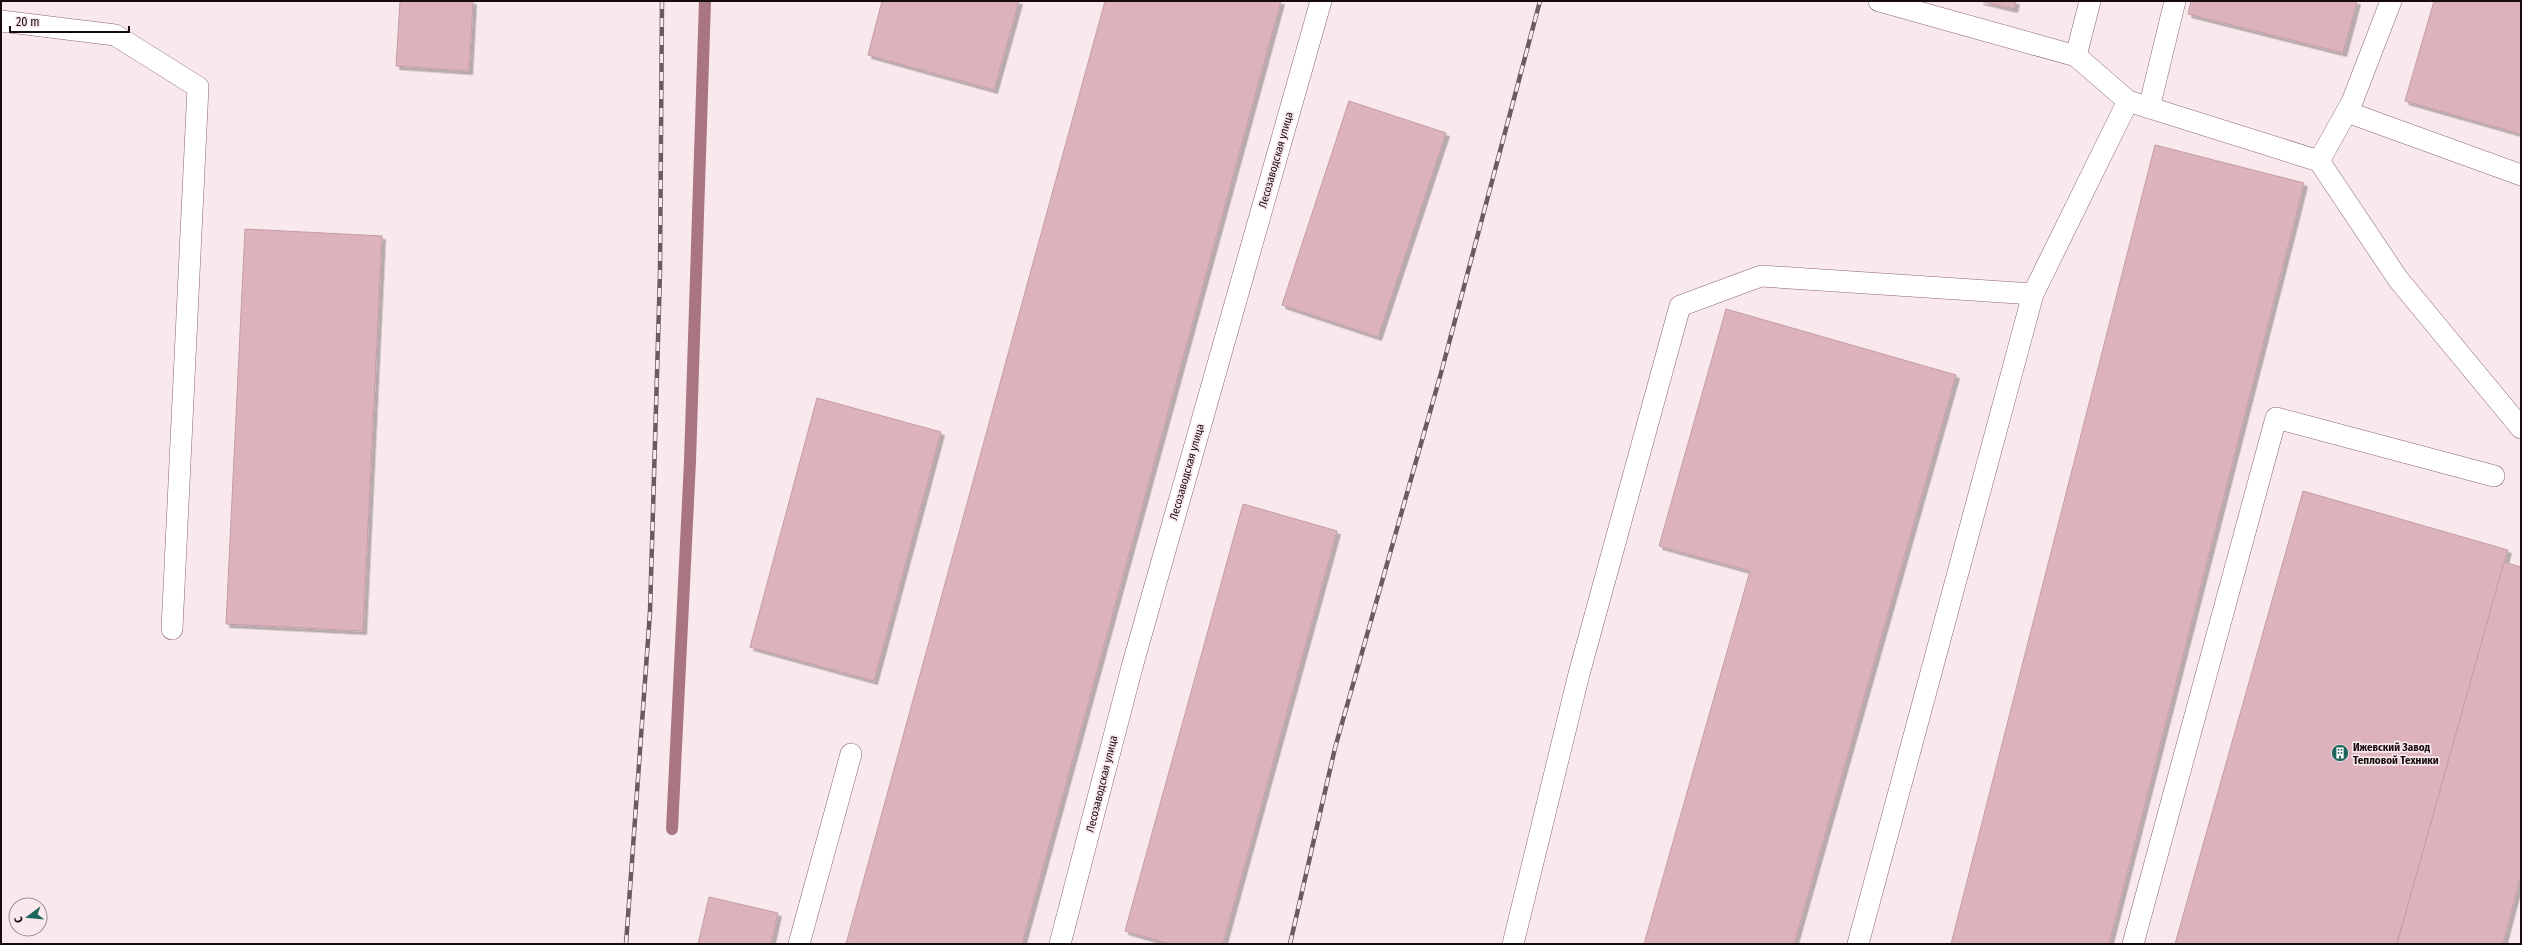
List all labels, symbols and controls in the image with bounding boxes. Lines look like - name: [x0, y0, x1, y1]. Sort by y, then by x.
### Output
- scale bar: [10, 8, 129, 34]
- text: 20 m: [16, 15, 40, 29]
- street label: Лесозаводская улица: [1256, 110, 1296, 210]
- street label: Лесозаводская улица: [1167, 422, 1207, 522]
- street label: Лесозаводская улица: [1084, 734, 1120, 834]
- place label: Ижевский Завод Тепловой Техники: [2353, 741, 2439, 767]
- building icon: Ижевский Завод Тепловой Техники: [2330, 743, 2350, 763]
- north arrow: [8, 897, 48, 937]
- text: С: [12, 915, 26, 924]

